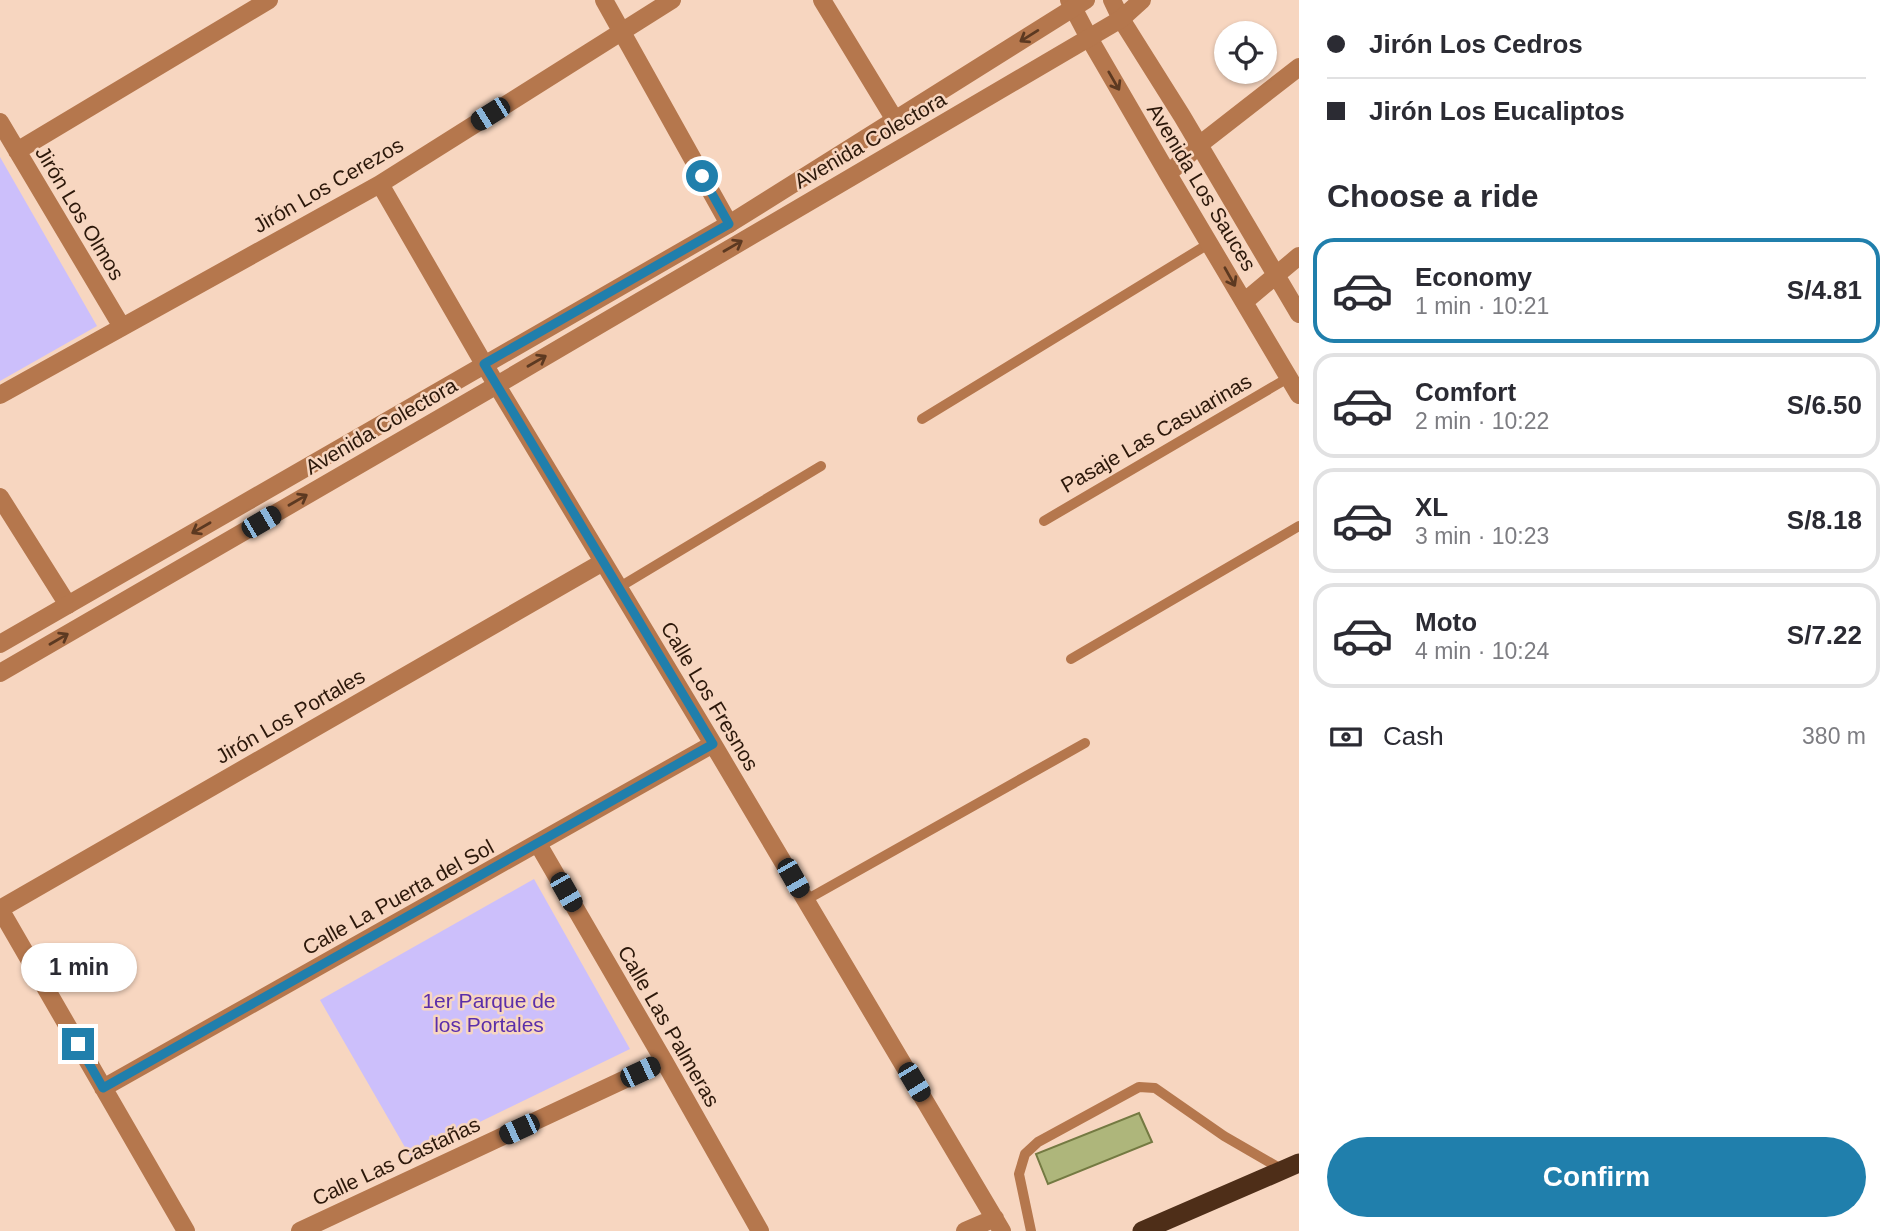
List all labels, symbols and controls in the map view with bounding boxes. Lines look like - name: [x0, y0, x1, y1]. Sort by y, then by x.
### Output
- map controls: [1214, 21, 1277, 84]
- button: locate: [1214, 21, 1277, 84]
- text: Jirón Los Cedros: [1369, 29, 1583, 59]
- one-way arrow: [1019, 30, 1039, 44]
- one-way arrow: [1107, 71, 1121, 91]
- street label: Avenida Colectora: [790, 87, 950, 193]
- car: [467, 94, 514, 134]
- text: Jirón Los Eucaliptos: [1369, 96, 1625, 126]
- street label: Avenida Los Sauces: [1143, 99, 1261, 275]
- street label: Jirón Los Cerezos: [249, 133, 407, 237]
- street label: Jirón Los Olmos: [31, 142, 129, 284]
- route start: [686, 160, 718, 192]
- text: Choose a ride: [1327, 178, 1539, 214]
- one-way arrow: [723, 239, 743, 253]
- icon: car: [1331, 259, 1394, 322]
- text: Economy: [1415, 262, 1532, 292]
- one-way arrow: [1223, 267, 1237, 287]
- text: S/4.81: [1787, 275, 1862, 305]
- text: 1 min · 10:21: [1415, 293, 1549, 319]
- one-way arrow: [527, 354, 547, 368]
- street label: Pasaje Las Casuarinas: [1057, 369, 1255, 497]
- street label: Avenida Colectora: [301, 373, 461, 479]
- icon: car: [1331, 374, 1394, 437]
- text: Comfort: [1415, 377, 1516, 407]
- text: S/6.50: [1787, 390, 1862, 420]
- text: 2 min · 10:22: [1415, 408, 1549, 434]
- icon: car: [1331, 489, 1394, 552]
- text: XL: [1415, 492, 1448, 522]
- one-way arrow: [288, 493, 308, 507]
- car: [238, 502, 285, 542]
- text: S/8.18: [1787, 505, 1862, 535]
- one-way arrow: [192, 521, 212, 535]
- text: 3 min · 10:23: [1415, 523, 1549, 549]
- icon: car: [1331, 604, 1394, 667]
- text: Moto: [1415, 607, 1477, 637]
- street label: Calle Los Fresnos: [657, 618, 763, 774]
- text: S/7.22: [1787, 620, 1862, 650]
- one-way arrow: [48, 632, 69, 645]
- text: 4 min · 10:24: [1415, 638, 1549, 664]
- street label: Jirón Los Portales: [211, 664, 369, 768]
- icon: cash: [1327, 718, 1365, 756]
- text: Cash: [1383, 721, 1444, 751]
- text: 380 m: [1802, 723, 1866, 749]
- street label: Calle La Puerta del Sol: [298, 835, 498, 959]
- car: [774, 855, 813, 901]
- car: [547, 869, 586, 915]
- street label: Calle Las Palmeras: [614, 941, 724, 1111]
- callout: 1 min: [20, 942, 136, 992]
- text: 1 min: [49, 954, 109, 980]
- park label: 1er Parque de los Portales: [422, 989, 556, 1036]
- route end: [62, 1028, 94, 1060]
- car: [617, 1054, 664, 1090]
- car: [895, 1059, 934, 1105]
- car: [496, 1111, 543, 1147]
- street label: Calle Las Castañas: [309, 1112, 483, 1210]
- button: Confirm: [1327, 1137, 1866, 1217]

